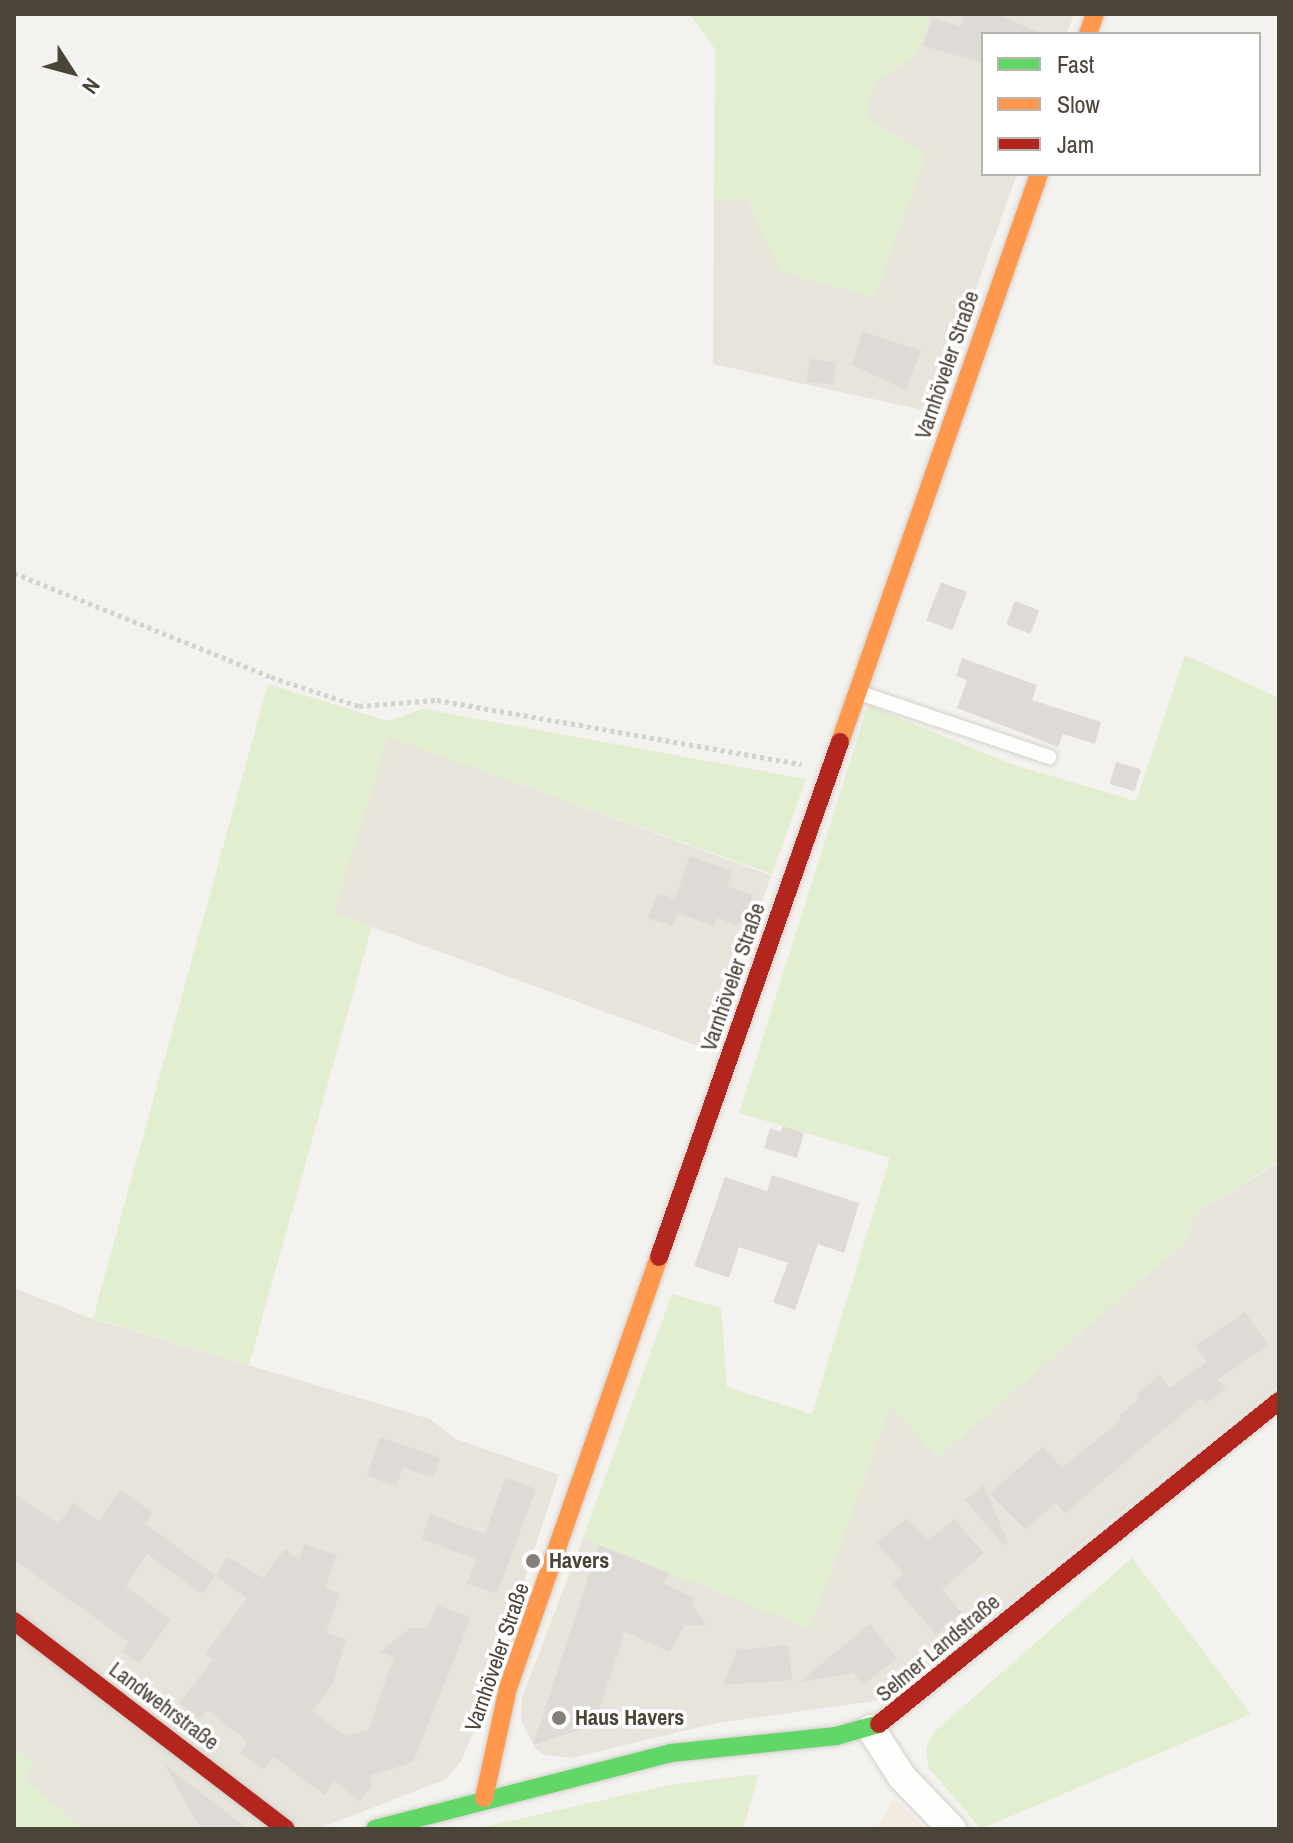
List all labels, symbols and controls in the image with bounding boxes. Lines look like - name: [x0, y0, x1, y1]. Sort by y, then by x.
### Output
- north arrow: [32, 32, 112, 112]
- legend: [981, 32, 1261, 176]
- text: Fast: [1057, 48, 1094, 80]
- text: N: [75, 72, 107, 100]
- text: Slow: [1057, 88, 1100, 120]
- text: Jam: [1057, 128, 1094, 160]
- street label: Varnhöveler Straße: [909, 287, 985, 443]
- street label: Varnhöveler Straße: [695, 899, 771, 1055]
- place label: Havers: [549, 1548, 609, 1574]
- marker: Havers: [524, 1552, 542, 1570]
- street label: Varnhöveler Straße: [459, 1579, 535, 1735]
- street label: Selmer Landstraße: [871, 1589, 1005, 1707]
- street label: Landwehrstraße: [104, 1656, 224, 1756]
- place label: Haus Havers: [575, 1705, 684, 1731]
- marker: Haus Havers: [550, 1709, 568, 1727]

